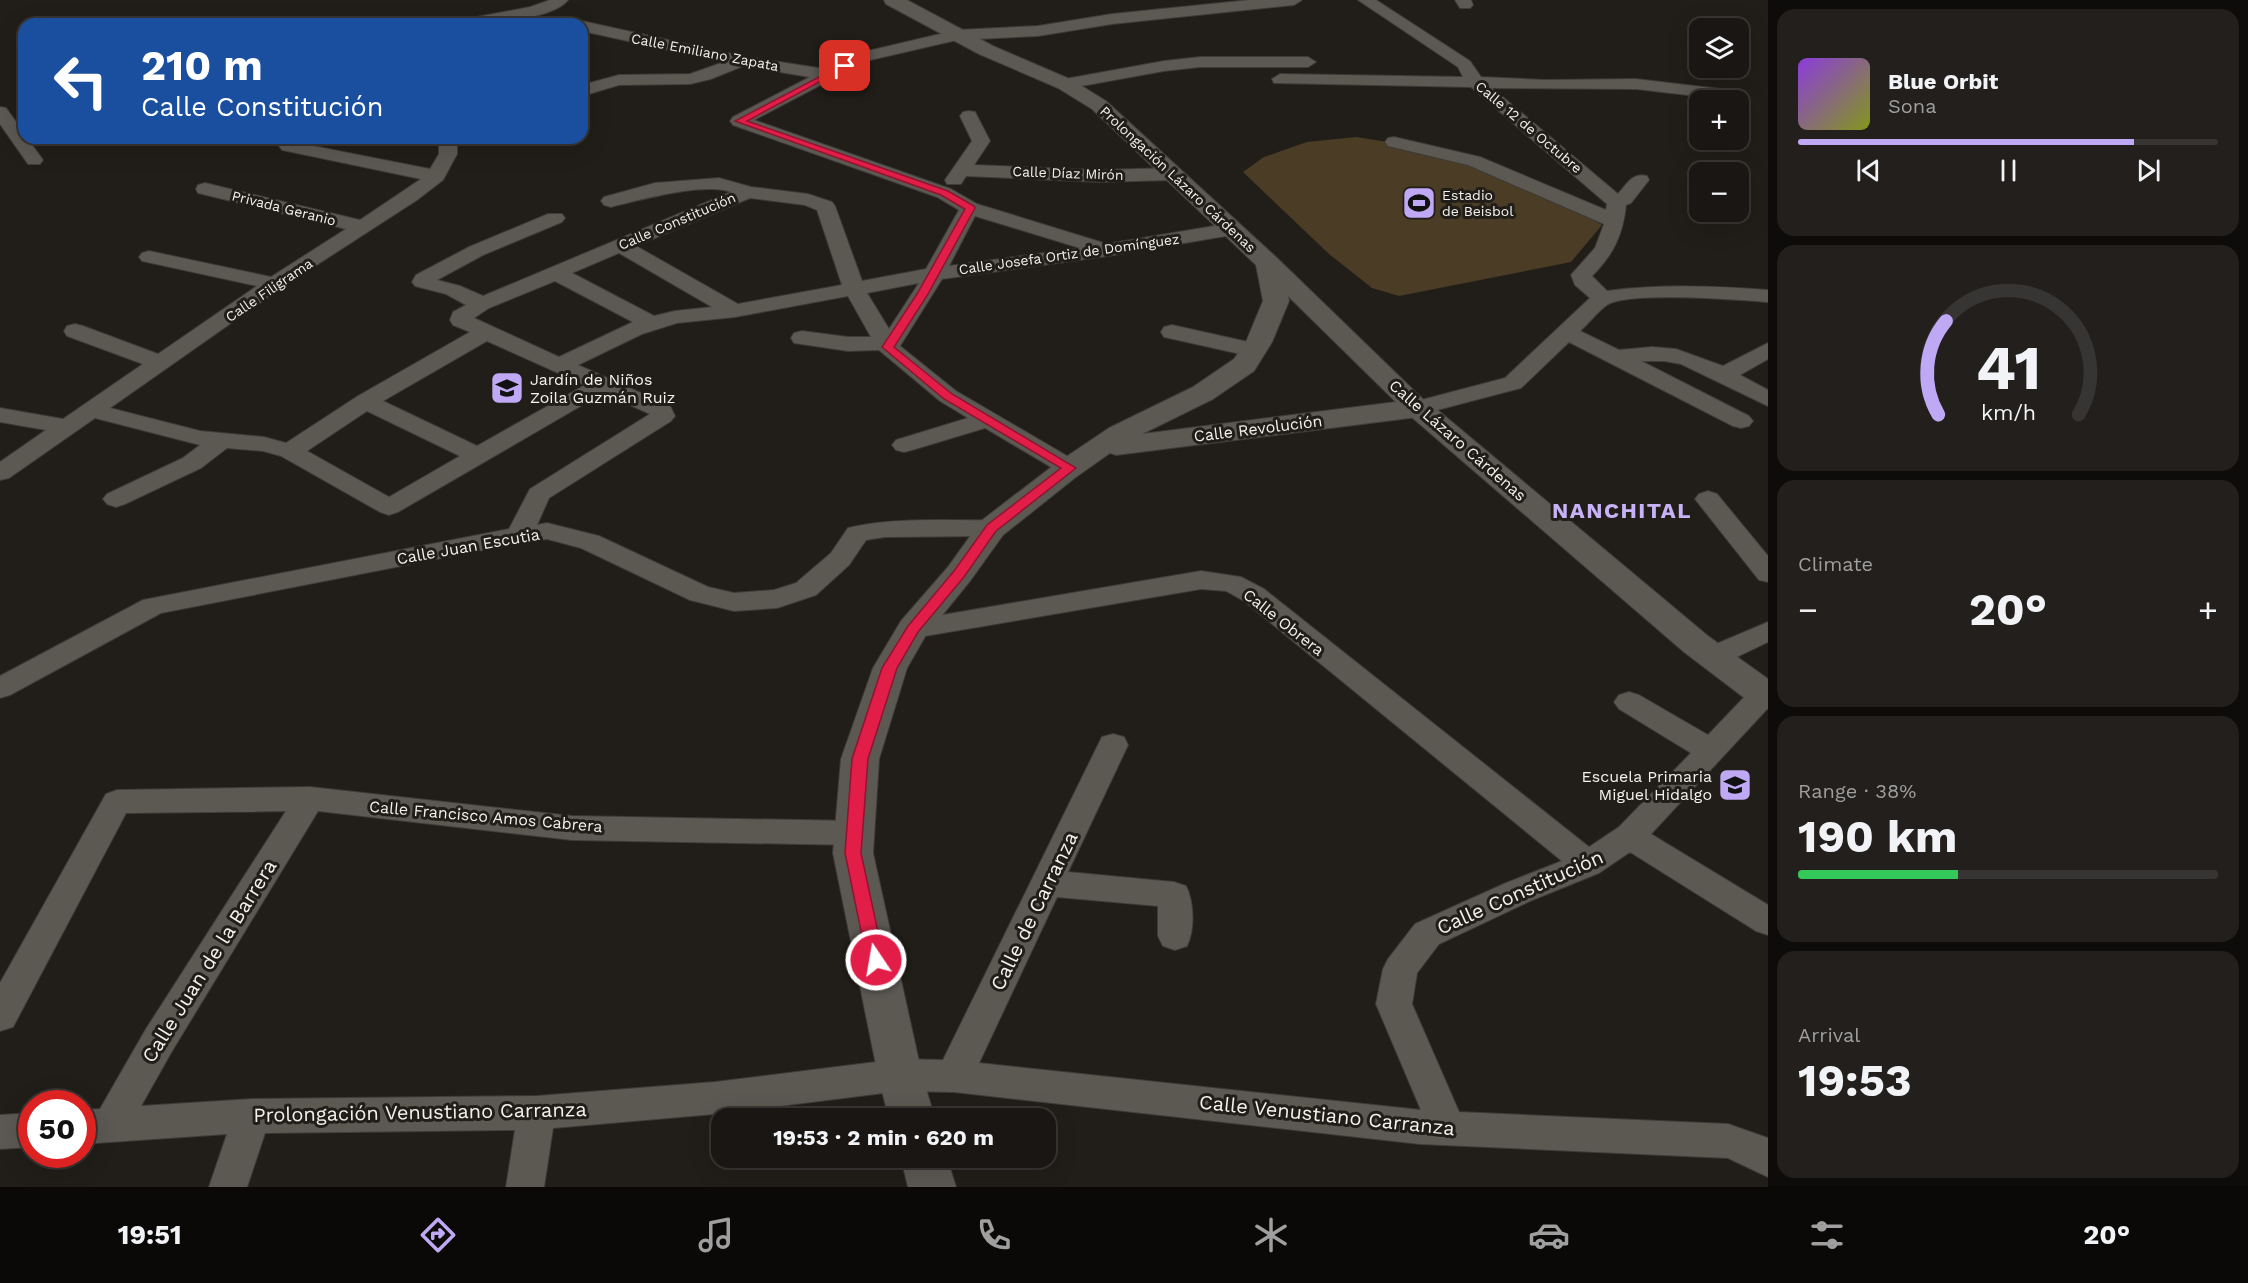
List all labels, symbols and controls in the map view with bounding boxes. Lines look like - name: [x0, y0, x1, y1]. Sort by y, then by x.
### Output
- map controls: [1689, 18, 1749, 222]
- button: layers: [1689, 18, 1749, 78]
- street label: Calle Emiliano Zapata: [630, 30, 780, 74]
- pin: [819, 40, 870, 91]
- text: 210 m: [141, 41, 263, 90]
- icon: left: [42, 42, 120, 120]
- icon: arrive: [828, 49, 861, 82]
- text: Blue Orbit: [1888, 69, 1998, 94]
- street label: Calle 12 de Octubre: [1473, 78, 1585, 176]
- button: +: [1689, 90, 1749, 150]
- text: Calle Constitución: [141, 91, 383, 123]
- text: Sona: [1888, 94, 1937, 118]
- street label: Prolongación Lázaro Cárdenas: [1097, 103, 1259, 255]
- icon: previous: [1852, 154, 1885, 187]
- icon: pause: [1992, 154, 2025, 187]
- icon: next: [2132, 154, 2165, 187]
- button: −: [1689, 162, 1749, 222]
- street label: Calle Díaz Mirón: [1012, 163, 1124, 183]
- sports icon: Estadio de Beisbol: [1401, 185, 1437, 221]
- street label: Privada Geranio: [230, 187, 338, 229]
- place label: Estadio de Beisbol: [1442, 187, 1514, 219]
- street label: Calle Constitución: [616, 189, 738, 253]
- street label: Calle Josefa Ortiz de Domínguez: [958, 231, 1180, 277]
- street label: Calle Filigrama: [223, 255, 316, 325]
- text: 41: [1975, 331, 2041, 404]
- school or university icon: Jardín de Niños Zoila Guzmán Ruiz: [489, 370, 525, 406]
- place label: Jardín de Niños Zoila Guzmán Ruiz: [530, 370, 675, 407]
- street label: Calle Lázaro Cárdenas: [1385, 376, 1530, 505]
- text: km/h: [1980, 400, 2036, 425]
- street label: Calle Revolución: [1193, 411, 1323, 446]
- district label: NANCHITAL: [1552, 498, 1692, 523]
- street label: Calle Juan Escutia: [395, 525, 541, 568]
- text: Climate: [1798, 552, 1873, 576]
- text: 20°: [1969, 583, 2047, 636]
- street label: Calle Obrera: [1240, 585, 1328, 660]
- text: −: [1798, 590, 1818, 629]
- text: +: [2198, 590, 2218, 629]
- place label: Escuela Primaria Miguel Hidalgo: [1582, 767, 1712, 804]
- school or university icon: Escuela Primaria Miguel Hidalgo: [1717, 767, 1753, 803]
- text: Range · 38%: [1798, 779, 1916, 803]
- street label: Calle Francisco Amos Cabrera: [369, 797, 603, 836]
- text: 190 km: [1798, 810, 1957, 863]
- street label: Calle de Carranza: [985, 828, 1083, 994]
- street label: Calle Constitución: [1433, 845, 1607, 939]
- street label: Calle Juan de la Barrera: [137, 855, 281, 1067]
- position arrow: [844, 928, 908, 992]
- text: Arrival: [1798, 1023, 1860, 1047]
- text: 19:53: [1798, 1054, 1912, 1107]
- speed limit sign: 50: [18, 1090, 96, 1168]
- street label: Calle Venustiano Carranza: [1198, 1090, 1456, 1140]
- street label: Prolongación Venustiano Carranza: [253, 1097, 587, 1127]
- text: 19:53 · 2 min · 620 m: [773, 1125, 994, 1150]
- icon: directions: [417, 1214, 459, 1256]
- icon: music: [695, 1214, 737, 1256]
- icon: phone: [973, 1214, 1015, 1256]
- icon: climate: [1250, 1214, 1292, 1256]
- icon: car: [1528, 1214, 1570, 1256]
- icon: filters: [1806, 1214, 1848, 1256]
- text: 19:51: [118, 1219, 182, 1251]
- text: 20°: [2083, 1219, 2130, 1251]

